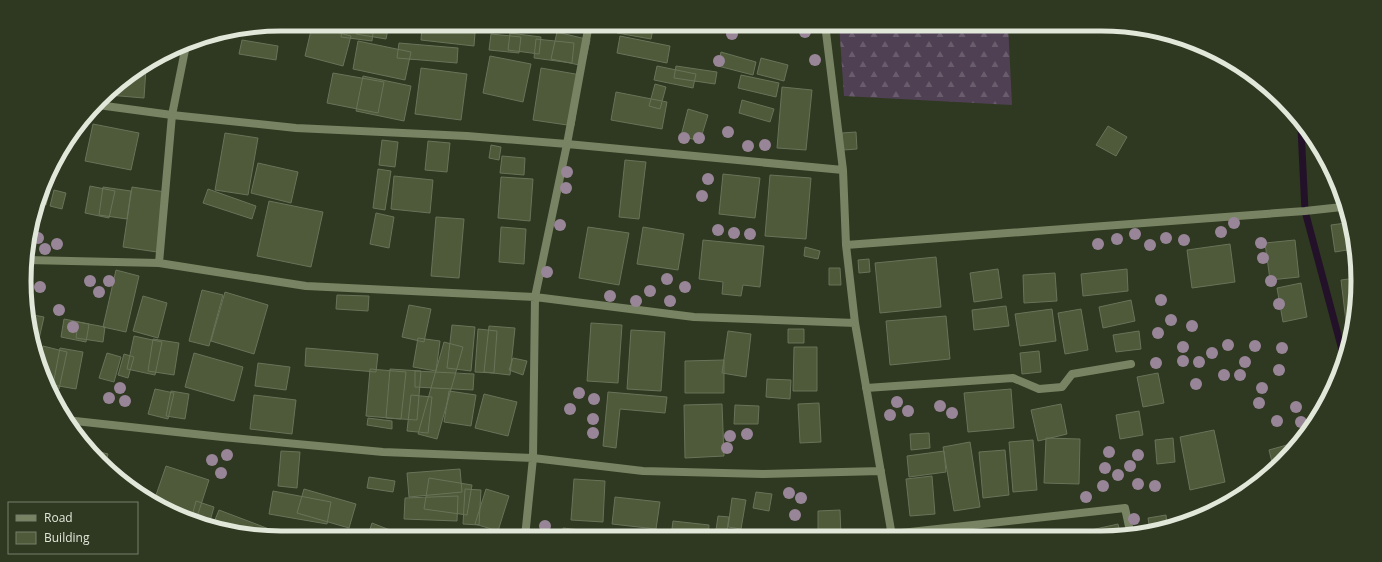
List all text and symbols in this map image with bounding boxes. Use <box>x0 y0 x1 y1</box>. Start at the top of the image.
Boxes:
legend <box>8 502 138 554</box>
text: Road <box>44 509 73 526</box>
text: Building <box>44 529 90 546</box>

